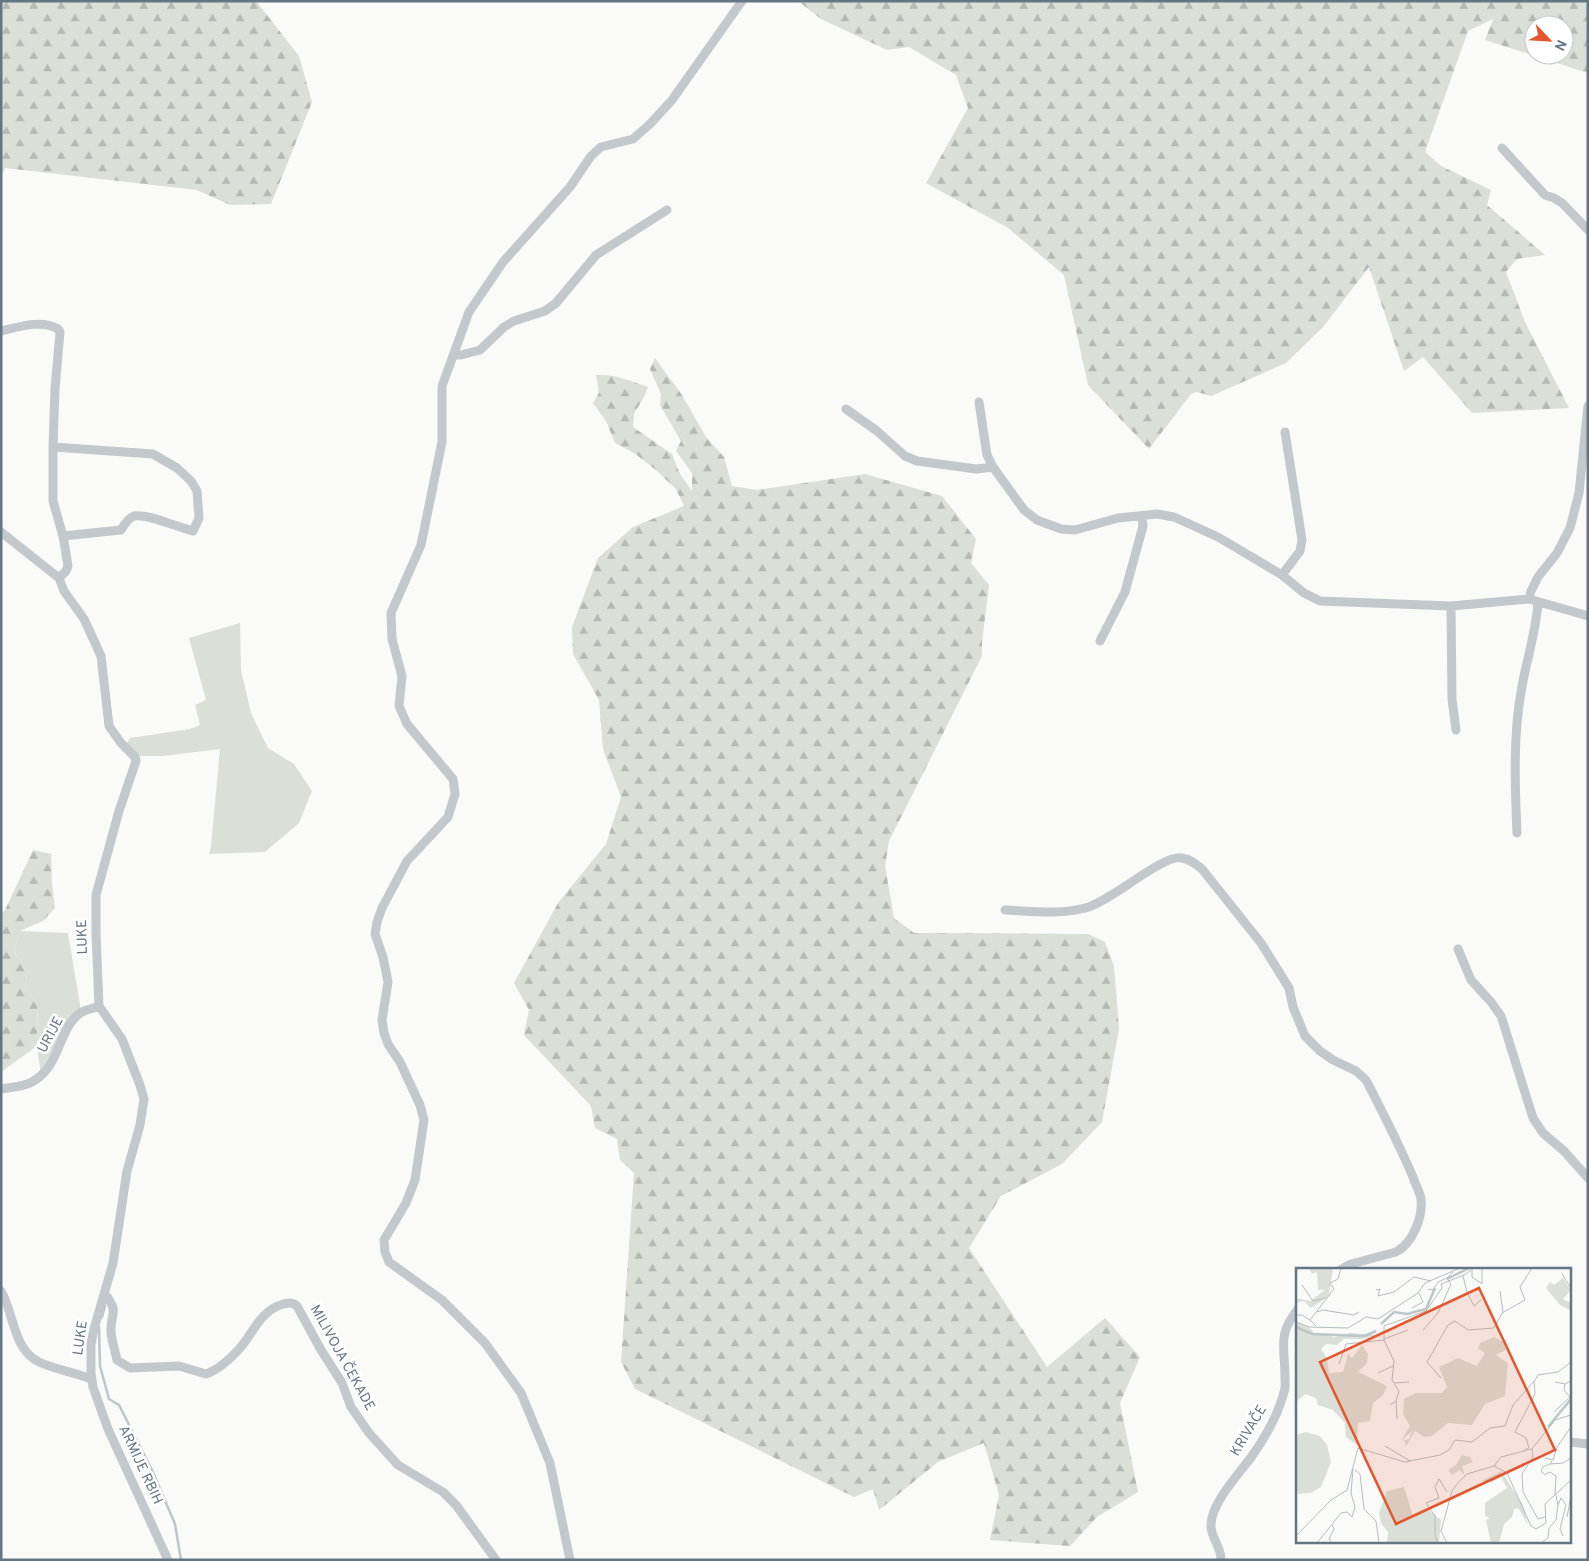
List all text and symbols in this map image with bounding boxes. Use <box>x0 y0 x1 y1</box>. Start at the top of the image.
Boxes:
north arrow <box>1524 15 1574 65</box>
text: N <box>1550 37 1569 53</box>
street label: LUKE <box>74 919 92 955</box>
street label: URIJE <box>34 1014 68 1056</box>
inset map <box>1296 1268 1572 1544</box>
street label: MILIVOJA ČEKADE <box>306 1302 379 1414</box>
street label: LUKE <box>70 1320 92 1356</box>
street label: KRIVAČE <box>1226 1402 1271 1460</box>
street label: ARMIJE RBIH <box>114 1423 166 1507</box>

